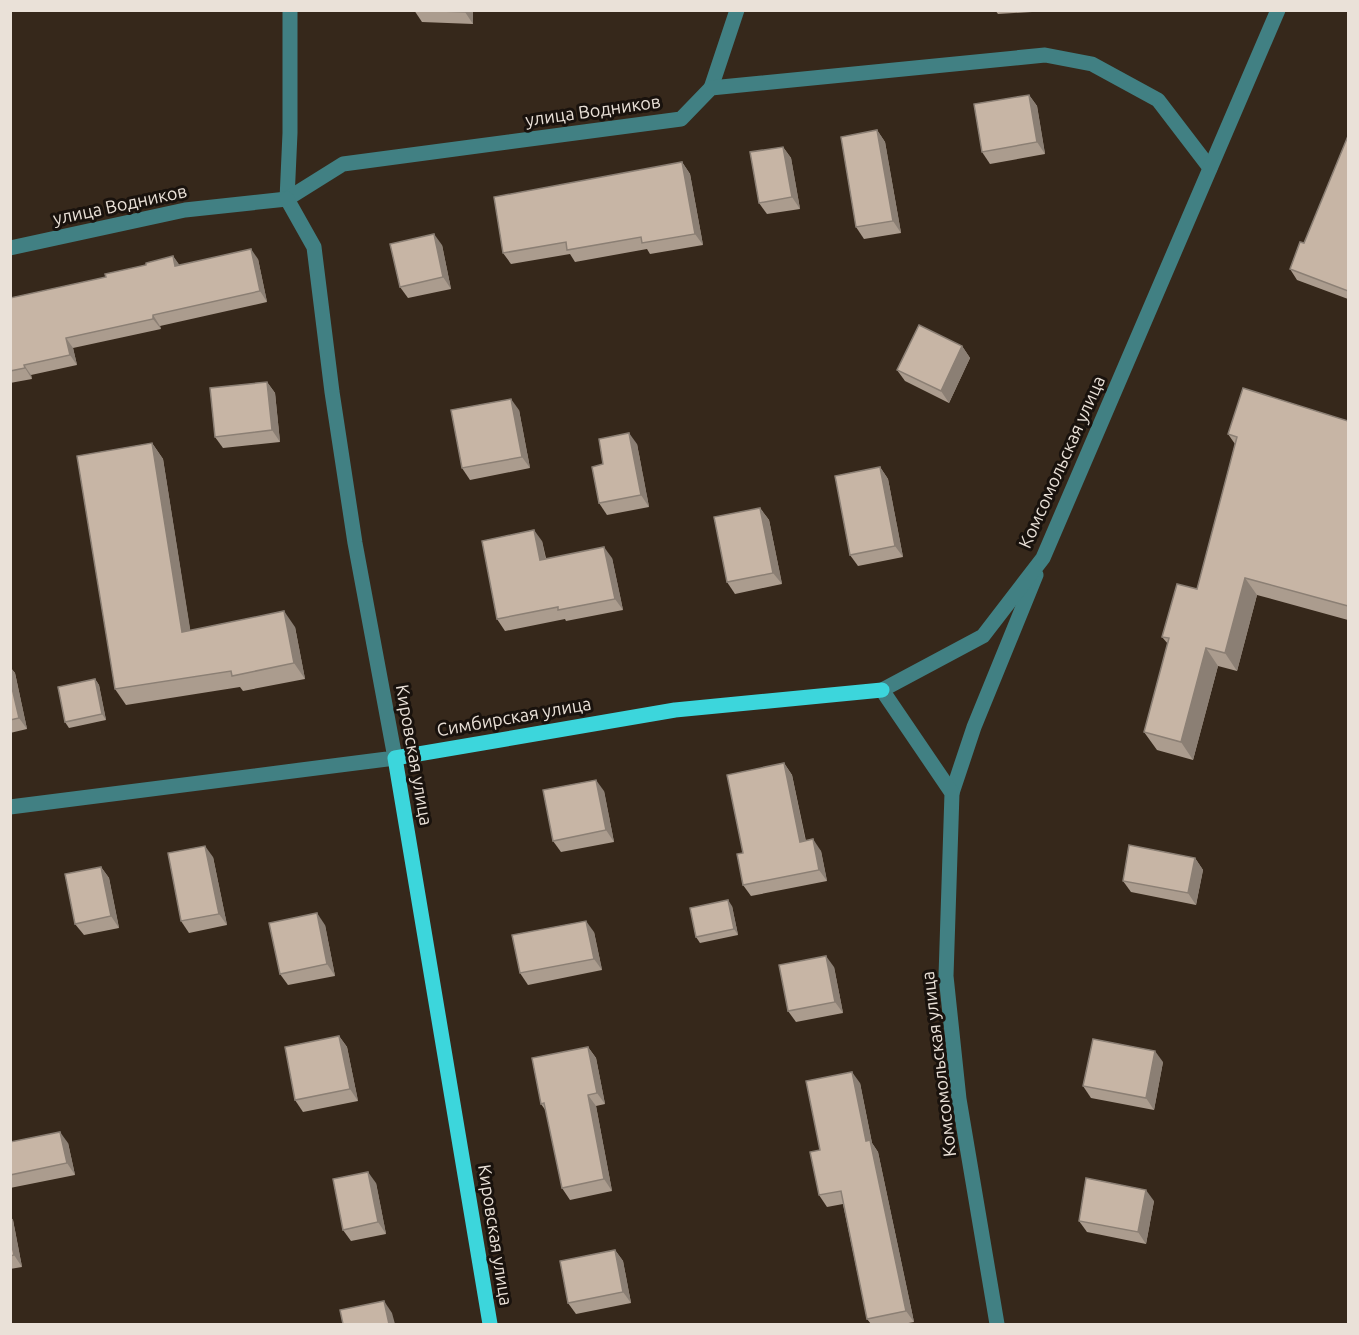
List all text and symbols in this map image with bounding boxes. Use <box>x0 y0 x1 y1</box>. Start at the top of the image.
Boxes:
street label: улица Водников <box>524 91 662 129</box>
street label: улица Водников <box>51 180 189 228</box>
street label: Комсомольская улица <box>1014 372 1108 551</box>
street label: Кировская улица <box>393 683 437 827</box>
street label: Симбирская улица <box>435 693 593 739</box>
street label: Комсомольская улица <box>917 970 959 1158</box>
street label: Кировская улица <box>475 1163 517 1307</box>

